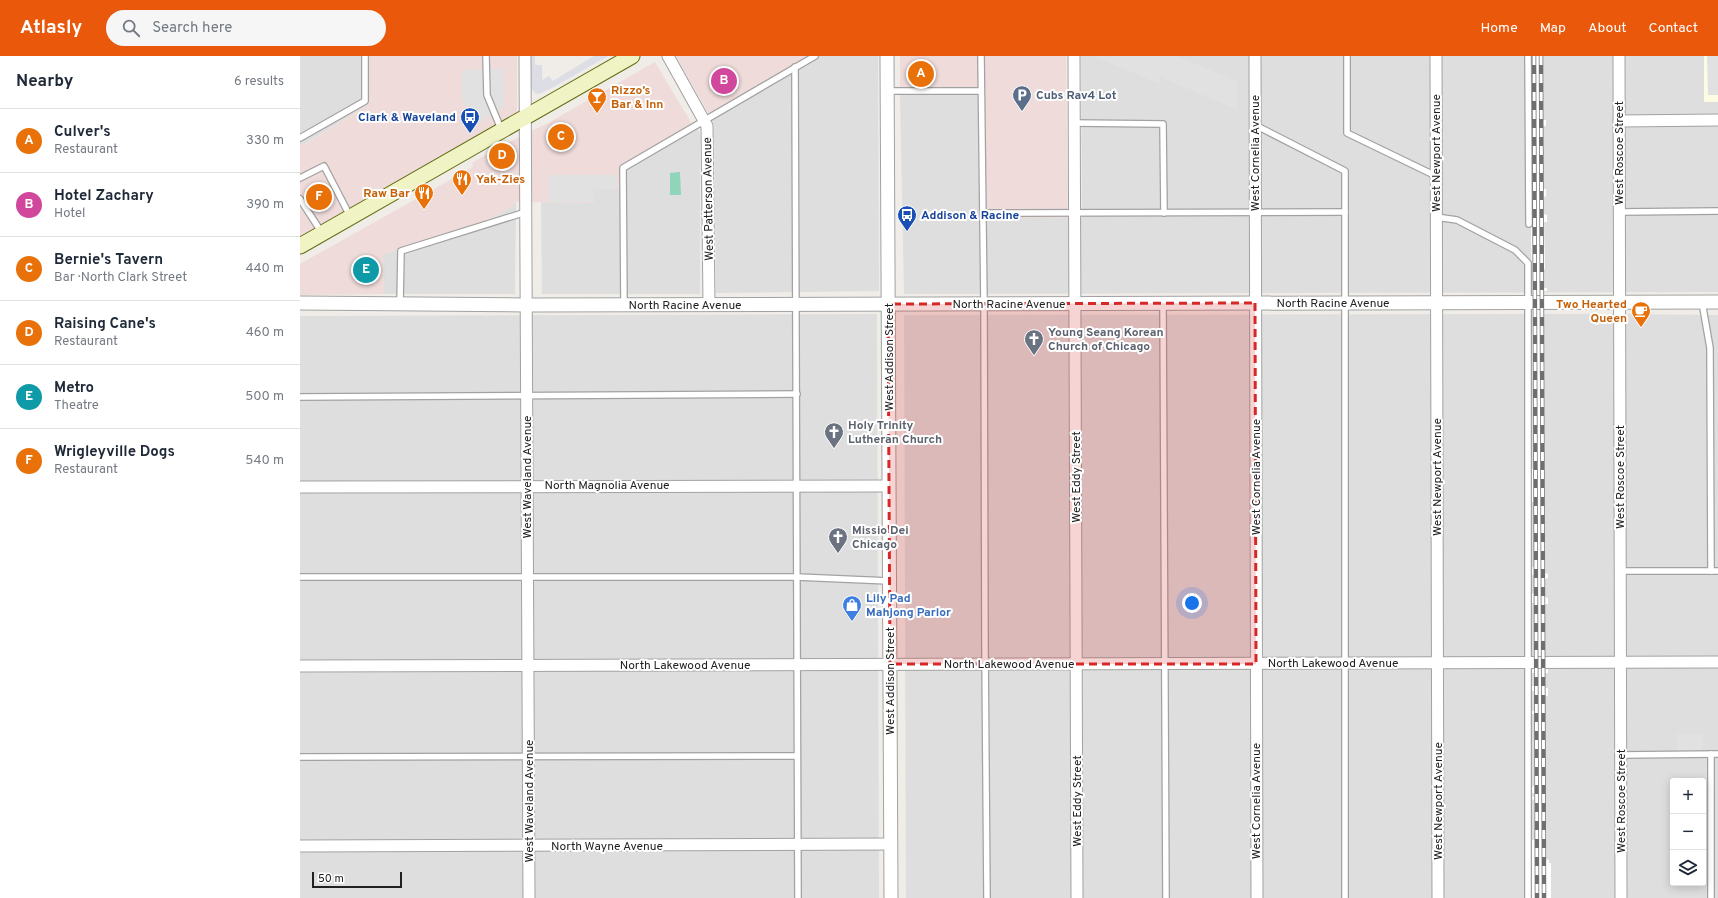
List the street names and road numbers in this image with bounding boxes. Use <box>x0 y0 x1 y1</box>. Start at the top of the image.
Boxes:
street label: West Newport Avenue <box>1429 94 1445 212</box>
street label: West Cornelia Avenue <box>1248 95 1264 211</box>
street label: West Roscoe Street <box>1612 101 1628 205</box>
street label: West Patterson Avenue <box>700 137 718 261</box>
street label: North Racine Avenue <box>1276 296 1390 312</box>
street label: North Racine Avenue <box>952 297 1066 313</box>
street label: North Racine Avenue <box>628 298 742 314</box>
street label: West Addison Street <box>882 303 898 411</box>
street label: West Waveland Avenue <box>520 415 536 539</box>
street label: West Newport Avenue <box>1430 418 1446 536</box>
street label: West Cornelia Avenue <box>1249 419 1265 535</box>
street label: West Roscoe Street <box>1613 425 1629 529</box>
street label: West Eddy Street <box>1069 431 1085 523</box>
street label: North Magnolia Avenue <box>544 478 670 494</box>
street label: West Addison Street <box>883 627 899 735</box>
street label: North Lakewood Avenue <box>1268 656 1398 672</box>
street label: North Lakewood Avenue <box>944 657 1074 673</box>
street label: North Lakewood Avenue <box>620 658 750 674</box>
street label: West Waveland Avenue <box>522 739 538 863</box>
street label: West Newport Avenue <box>1431 742 1447 860</box>
street label: West Cornelia Avenue <box>1249 743 1265 859</box>
street label: West Roscoe Street <box>1614 749 1630 853</box>
street label: West Eddy Street <box>1070 755 1086 847</box>
street label: North Wayne Avenue <box>551 839 663 855</box>

